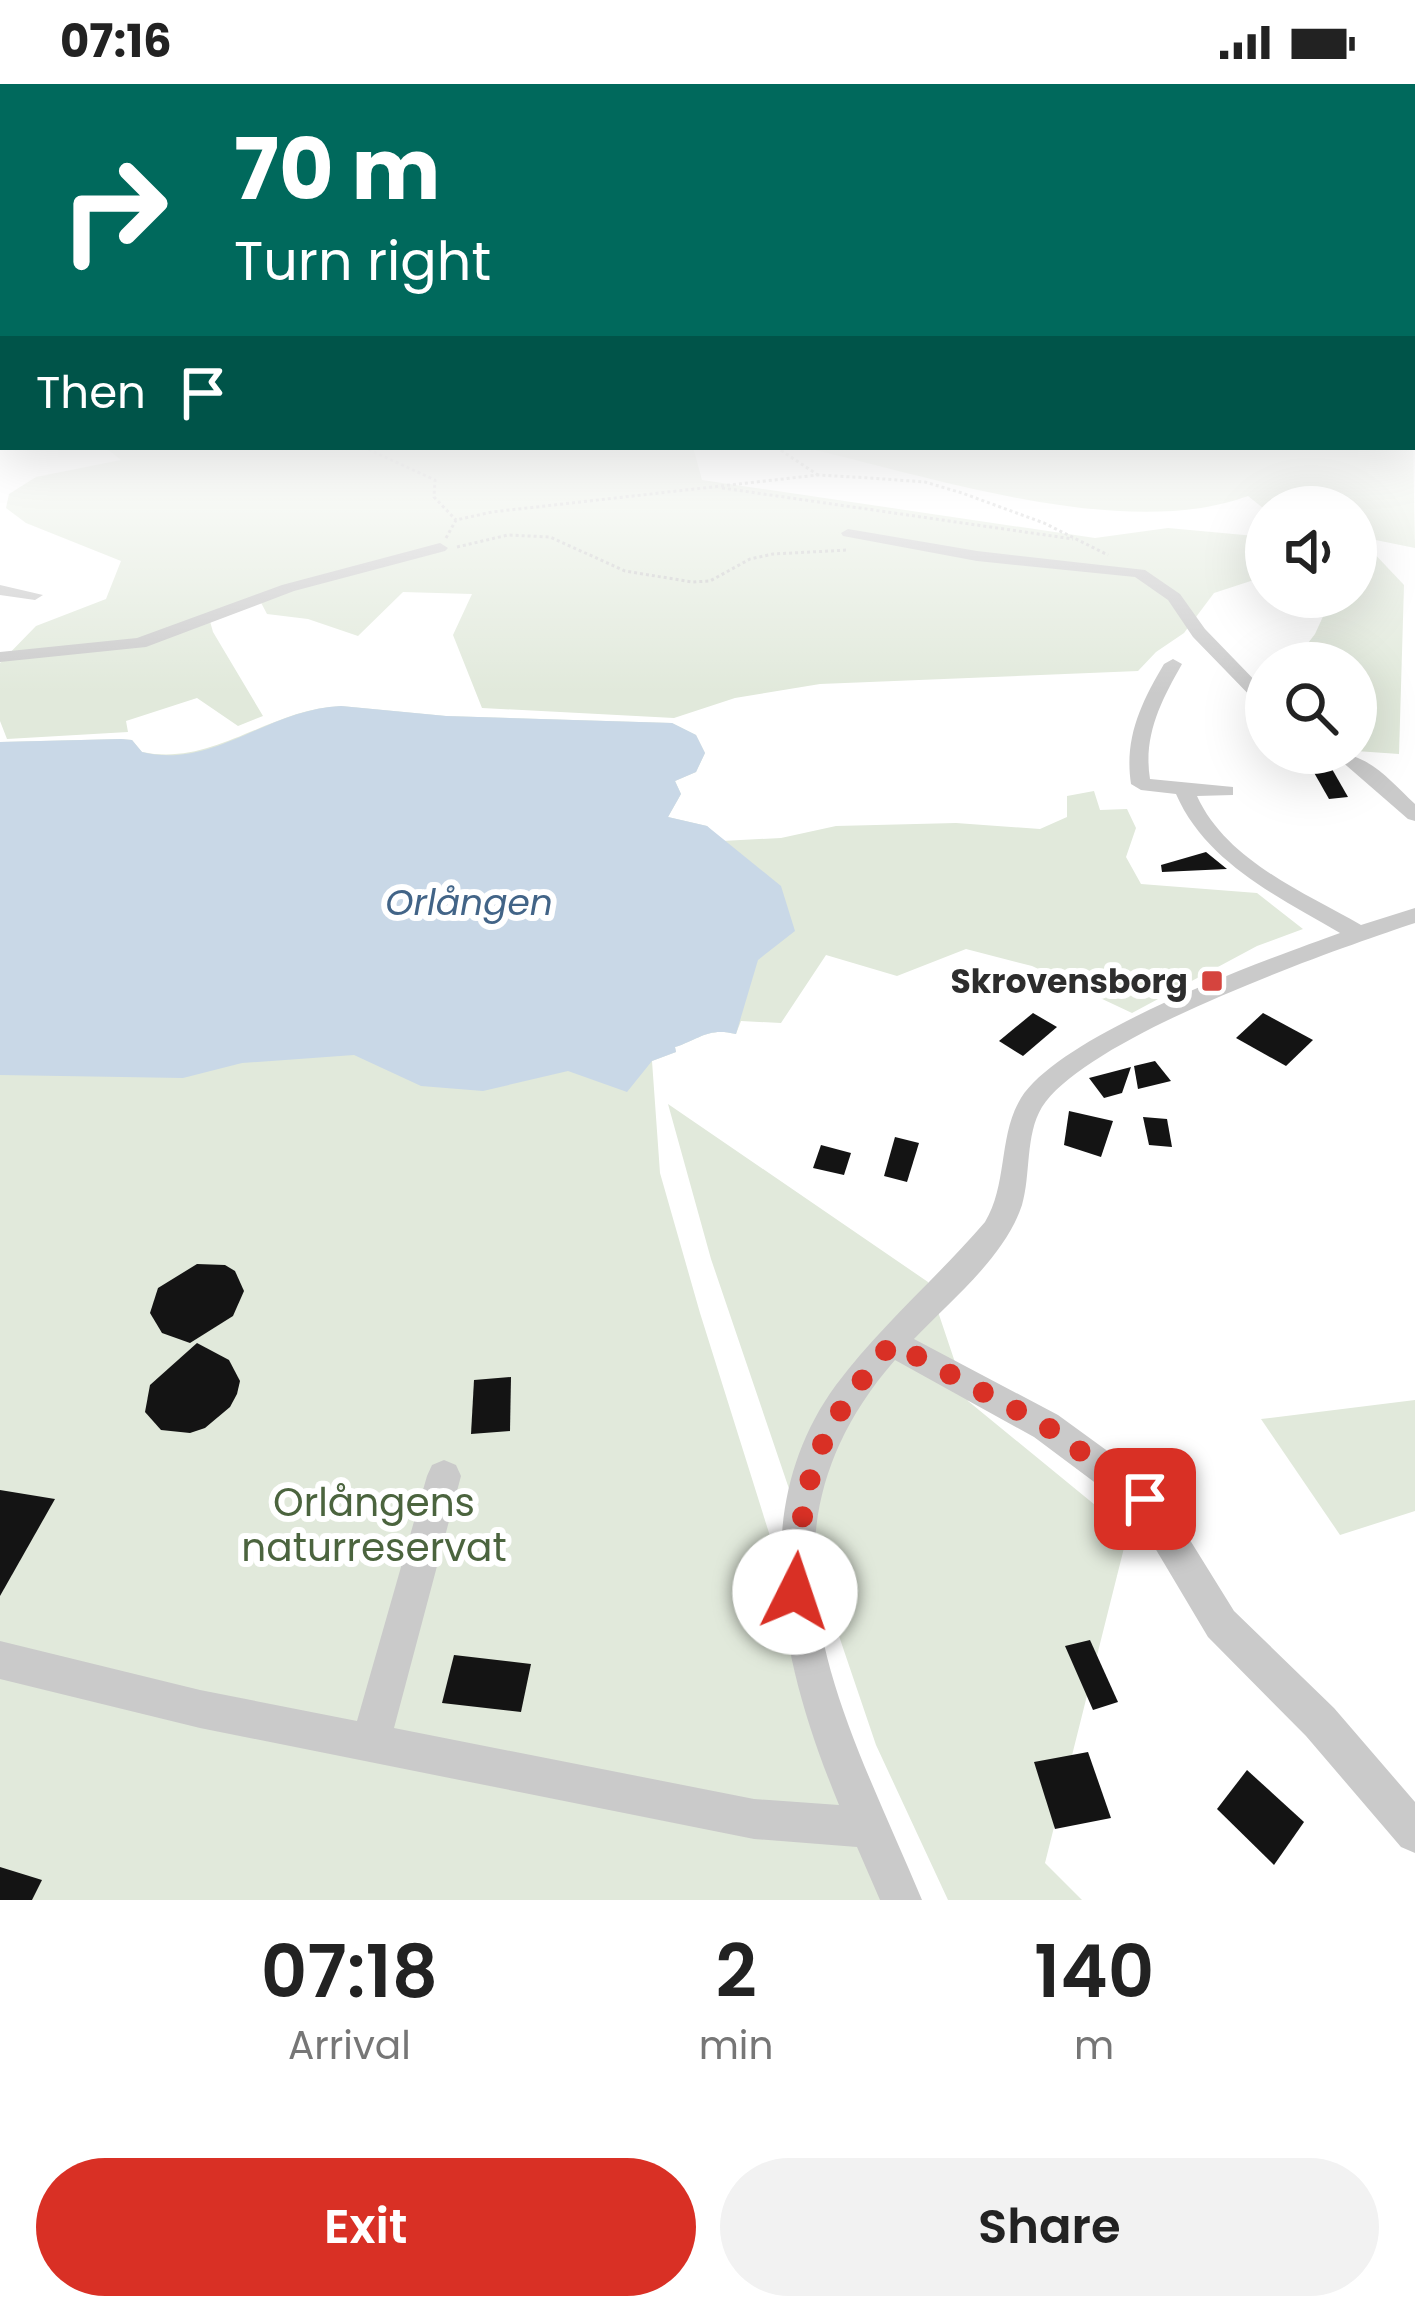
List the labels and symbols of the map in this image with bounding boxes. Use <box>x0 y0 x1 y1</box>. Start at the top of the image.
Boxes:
water label: Orlången <box>385 877 553 928</box>
place label: Skrovensborg <box>951 958 1188 1005</box>
marker: Skrovensborg <box>1199 968 1225 994</box>
pin <box>1094 1448 1196 1550</box>
park label: Orlångens naturreservat <box>241 1475 507 1575</box>
position arrow <box>732 1529 858 1655</box>

